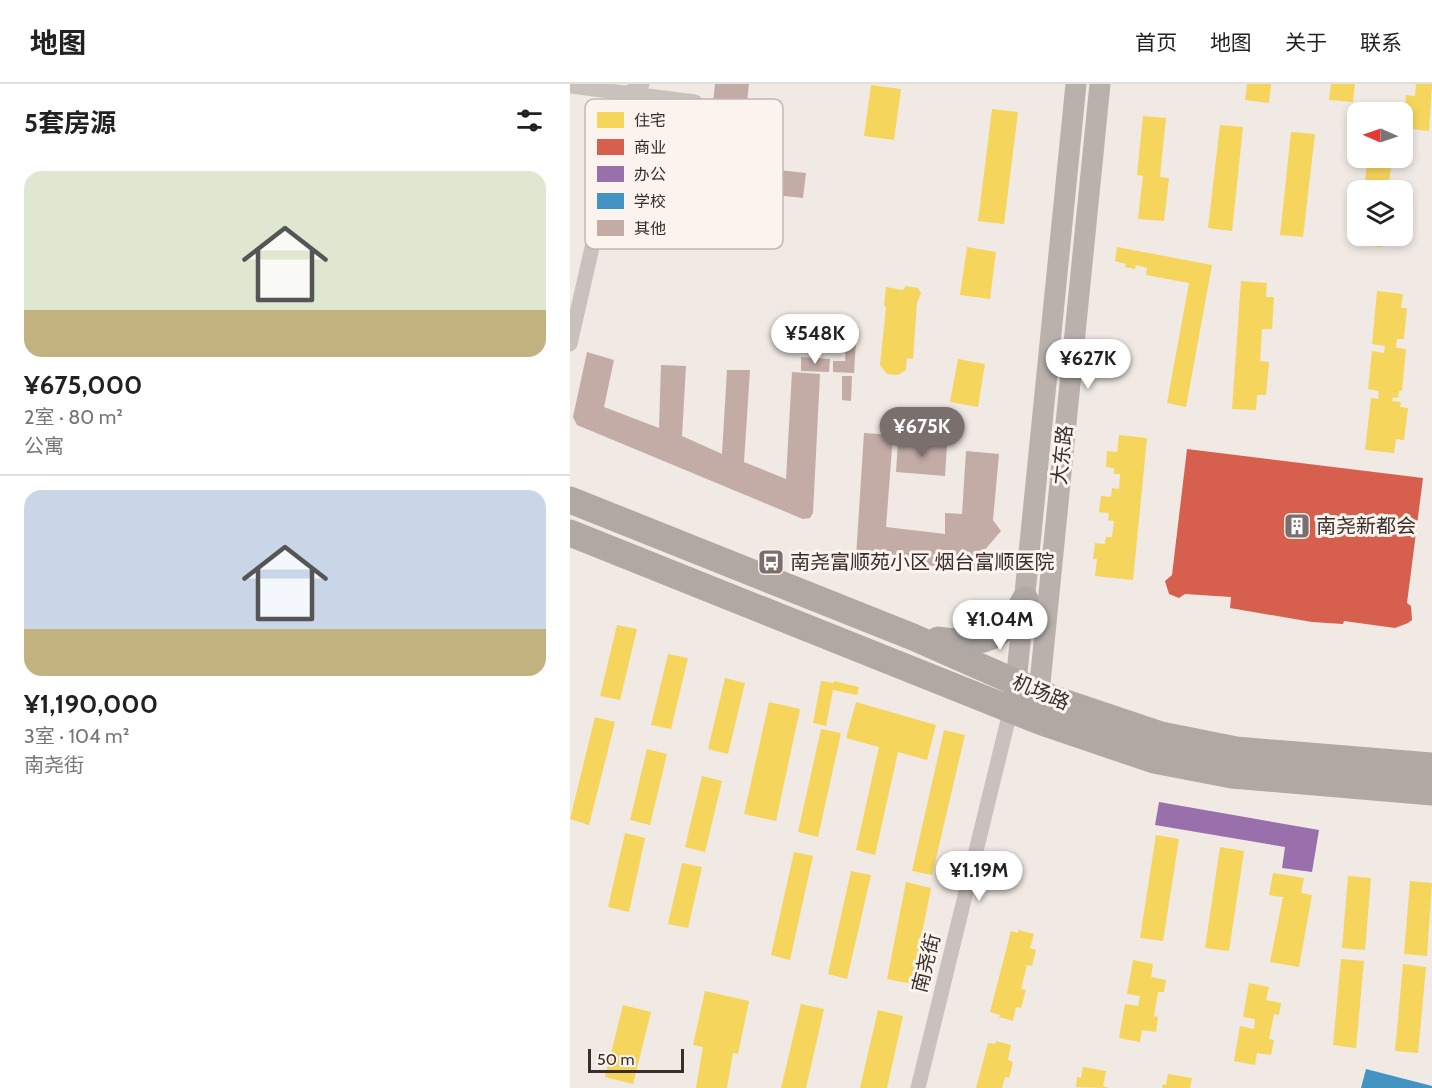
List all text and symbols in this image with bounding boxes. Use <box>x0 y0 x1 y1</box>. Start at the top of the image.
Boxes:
text: 地图 <box>30 26 86 60</box>
text: 首页 <box>1135 30 1177 55</box>
text: 地图 <box>1210 30 1252 55</box>
text: 关于 <box>1285 30 1327 55</box>
text: 联系 <box>1360 30 1402 55</box>
legend <box>585 99 783 249</box>
north arrow <box>1347 102 1413 168</box>
map controls <box>1347 102 1413 246</box>
icon: filters <box>513 104 546 137</box>
text: 5套房源 <box>24 107 116 139</box>
text: 住宅 <box>634 111 666 130</box>
text: 商业 <box>634 138 666 157</box>
text: 办公 <box>634 165 666 184</box>
button: layers <box>1347 180 1413 246</box>
text: 学校 <box>634 192 666 211</box>
icon: home <box>231 210 339 318</box>
text: 其他 <box>634 219 666 238</box>
pin: ¥548K <box>773 314 857 365</box>
text: ¥548K <box>785 321 845 345</box>
pin: ¥627K <box>1046 339 1130 390</box>
text: ¥627K <box>1060 346 1116 370</box>
text: ¥675,000 <box>24 369 142 401</box>
text: 2室 · 80 m² <box>24 405 123 429</box>
pin: ¥675K <box>880 407 964 458</box>
text: ¥675K <box>894 414 950 438</box>
street label: 大东路 <box>1047 424 1077 486</box>
text: 公寓 <box>24 434 64 458</box>
building icon: 南尧新都会 <box>1282 511 1312 541</box>
place label: 南尧新都会 <box>1316 514 1416 538</box>
icon: home <box>231 529 339 637</box>
bus stop icon: 南尧富顺苑小区 烟台富顺医院 <box>756 547 786 577</box>
place label: 南尧富顺苑小区 烟台富顺医院 <box>790 550 1055 574</box>
pin: ¥1.04M <box>951 600 1049 651</box>
text: ¥1.04M <box>967 607 1033 631</box>
street label: 机场路 <box>1009 669 1073 715</box>
text: ¥1,190,000 <box>24 688 158 720</box>
text: 3室 · 104 m² <box>24 724 129 748</box>
text: 南尧街 <box>24 753 84 777</box>
pin: ¥1.19M <box>930 851 1028 902</box>
text: ¥1.19M <box>950 858 1008 882</box>
street label: 南尧街 <box>907 931 945 995</box>
scale bar <box>588 1046 684 1074</box>
text: 50 m <box>597 1050 634 1069</box>

